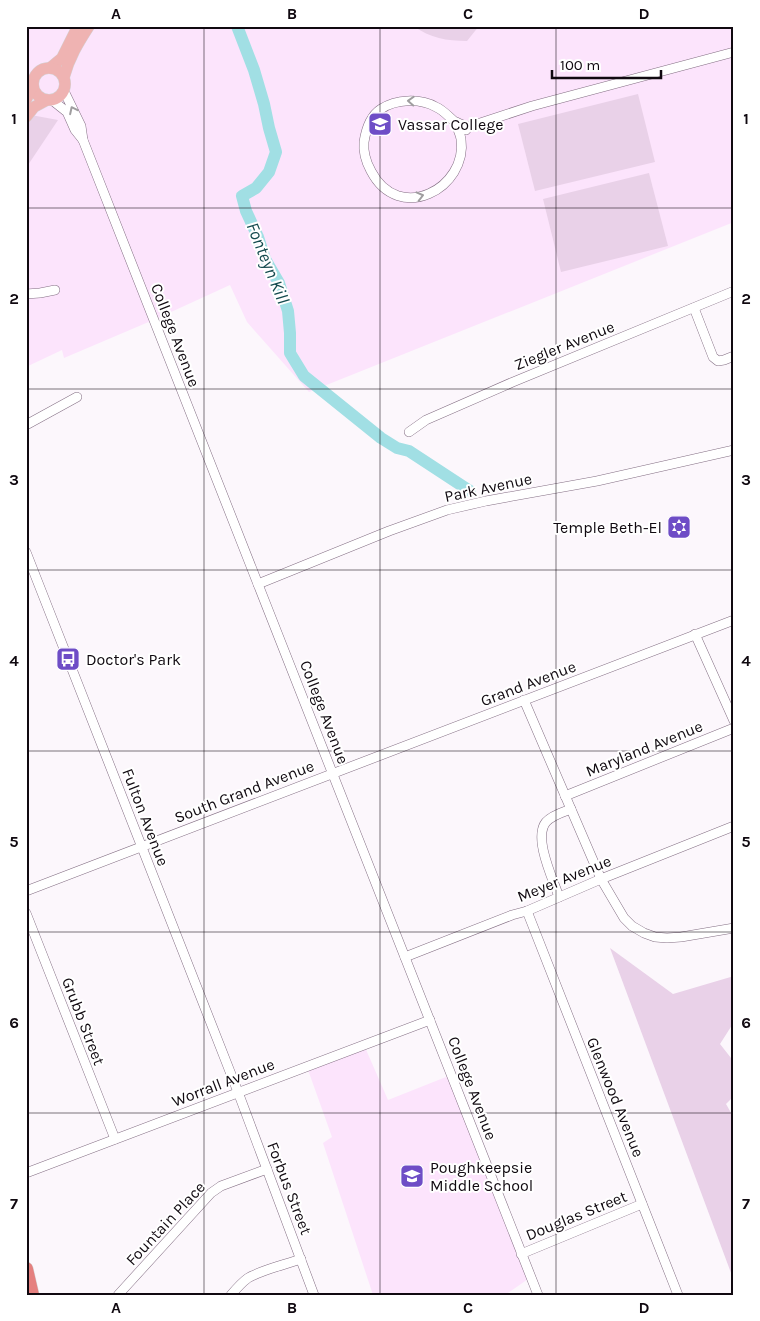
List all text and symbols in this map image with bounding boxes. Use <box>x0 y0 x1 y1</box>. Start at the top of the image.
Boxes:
text: A <box>111 4 121 23</box>
text: B <box>287 4 297 23</box>
text: C <box>463 4 473 23</box>
text: D <box>639 4 650 23</box>
scale bar <box>552 48 661 80</box>
text: 100 m <box>560 56 600 74</box>
one-way arrow <box>407 96 415 107</box>
one-way arrow <box>69 106 79 115</box>
text: 1 <box>11 109 17 128</box>
text: 1 <box>743 109 749 128</box>
school or university icon: Vassar College <box>367 111 393 137</box>
place label: Vassar College <box>398 115 503 134</box>
one-way arrow <box>416 192 424 202</box>
water label: Fonteyn Kill <box>242 219 295 308</box>
street label: College Avenue <box>147 281 204 390</box>
text: 2 <box>9 289 19 308</box>
text: 2 <box>741 289 751 308</box>
street label: Ziegler Avenue <box>511 317 617 374</box>
street label: Park Avenue <box>443 469 534 506</box>
text: 3 <box>9 470 19 489</box>
text: 3 <box>741 470 751 489</box>
synagogue icon: Temple Beth-El <box>666 514 692 540</box>
place label: Temple Beth-El <box>553 518 662 537</box>
bus stop icon: Doctor's Park <box>55 646 81 672</box>
place label: Doctor's Park <box>86 650 181 669</box>
text: 4 <box>9 651 19 670</box>
text: 4 <box>741 651 751 670</box>
street label: Grand Avenue <box>478 657 578 710</box>
street label: College Avenue <box>296 658 353 767</box>
street label: Maryland Avenue <box>583 716 705 781</box>
street label: South Grand Avenue <box>172 756 317 827</box>
street label: Fulton Avenue <box>118 766 173 869</box>
text: 5 <box>9 832 19 851</box>
text: 5 <box>741 832 751 851</box>
street label: Meyer Avenue <box>514 851 614 906</box>
street label: Grubb Street <box>58 975 109 1068</box>
text: 6 <box>9 1013 19 1032</box>
text: 6 <box>741 1013 751 1032</box>
street label: College Avenue <box>444 1034 501 1143</box>
street label: Glenwood Avenue <box>583 1034 648 1160</box>
street label: Worrall Avenue <box>169 1054 277 1111</box>
street label: Forbus Street <box>263 1139 316 1237</box>
place label: Poughkeepsie Middle School <box>430 1158 533 1195</box>
school or university icon: Poughkeepsie Middle School <box>399 1163 425 1189</box>
street label: Fountain Place <box>122 1177 209 1269</box>
street label: Douglas Street <box>523 1187 630 1244</box>
text: 7 <box>10 1194 18 1213</box>
text: 7 <box>742 1194 750 1213</box>
text: A <box>111 1298 121 1317</box>
text: B <box>287 1298 297 1317</box>
text: C <box>463 1298 473 1317</box>
text: D <box>639 1298 650 1317</box>

